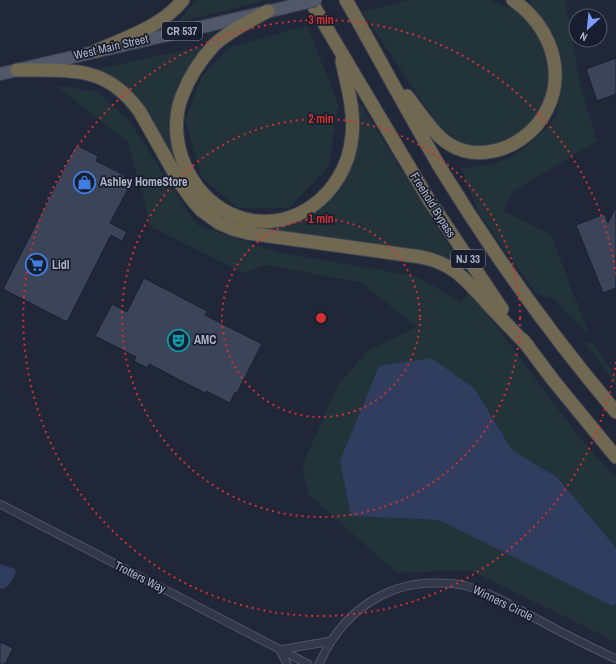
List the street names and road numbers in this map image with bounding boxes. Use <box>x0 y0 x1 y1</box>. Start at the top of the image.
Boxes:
road number: CR 537 <box>162 22 202 40</box>
street label: West Main Street <box>72 31 150 63</box>
street label: Freehold Bypass <box>407 169 459 241</box>
road number: NJ 33 <box>451 250 485 268</box>
street label: Trotters Way <box>112 557 168 597</box>
street label: Winners Circle <box>470 582 536 624</box>

